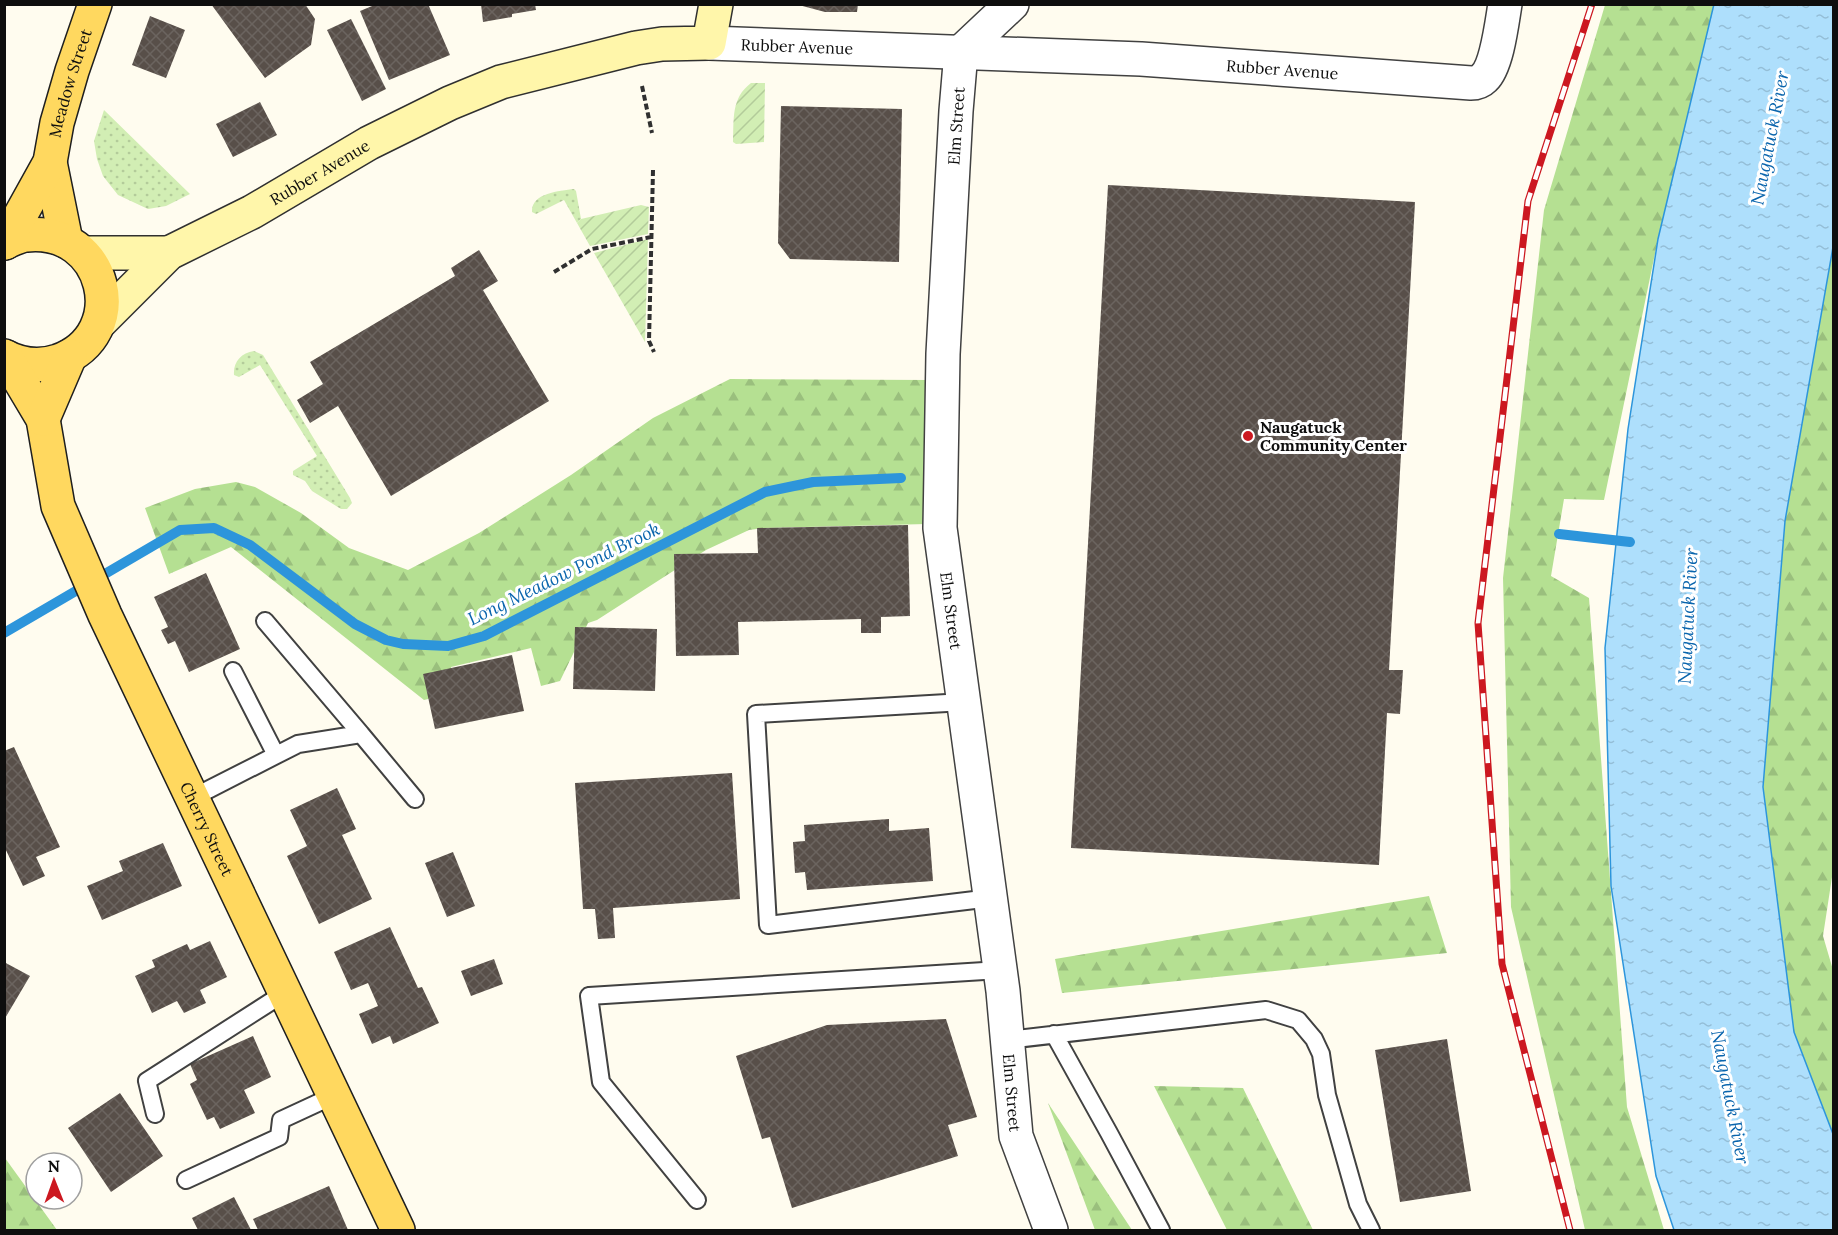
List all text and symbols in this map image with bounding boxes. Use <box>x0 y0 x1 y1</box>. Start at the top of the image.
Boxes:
street label: Meadow Street <box>45 25 96 139</box>
street label: Rubber Avenue <box>740 34 854 58</box>
street label: Rubber Avenue <box>1226 55 1339 83</box>
water label: Naugatuck River <box>1745 68 1794 207</box>
street label: Elm Street <box>943 86 969 166</box>
street label: Rubber Avenue <box>266 135 373 209</box>
place label: Naugatuck Community Center <box>1260 417 1407 455</box>
marker: Naugatuck Community Center <box>1241 429 1255 443</box>
water label: Long Meadow Pond Brook <box>464 517 664 630</box>
water label: Naugatuck River <box>1672 547 1703 685</box>
street label: Elm Street <box>936 571 967 652</box>
street label: Cherry Street <box>176 779 238 880</box>
water label: Naugatuck River <box>1706 1028 1755 1167</box>
street label: Elm Street <box>999 1053 1026 1133</box>
north arrow <box>24 1151 84 1211</box>
text: N <box>47 1156 60 1176</box>

